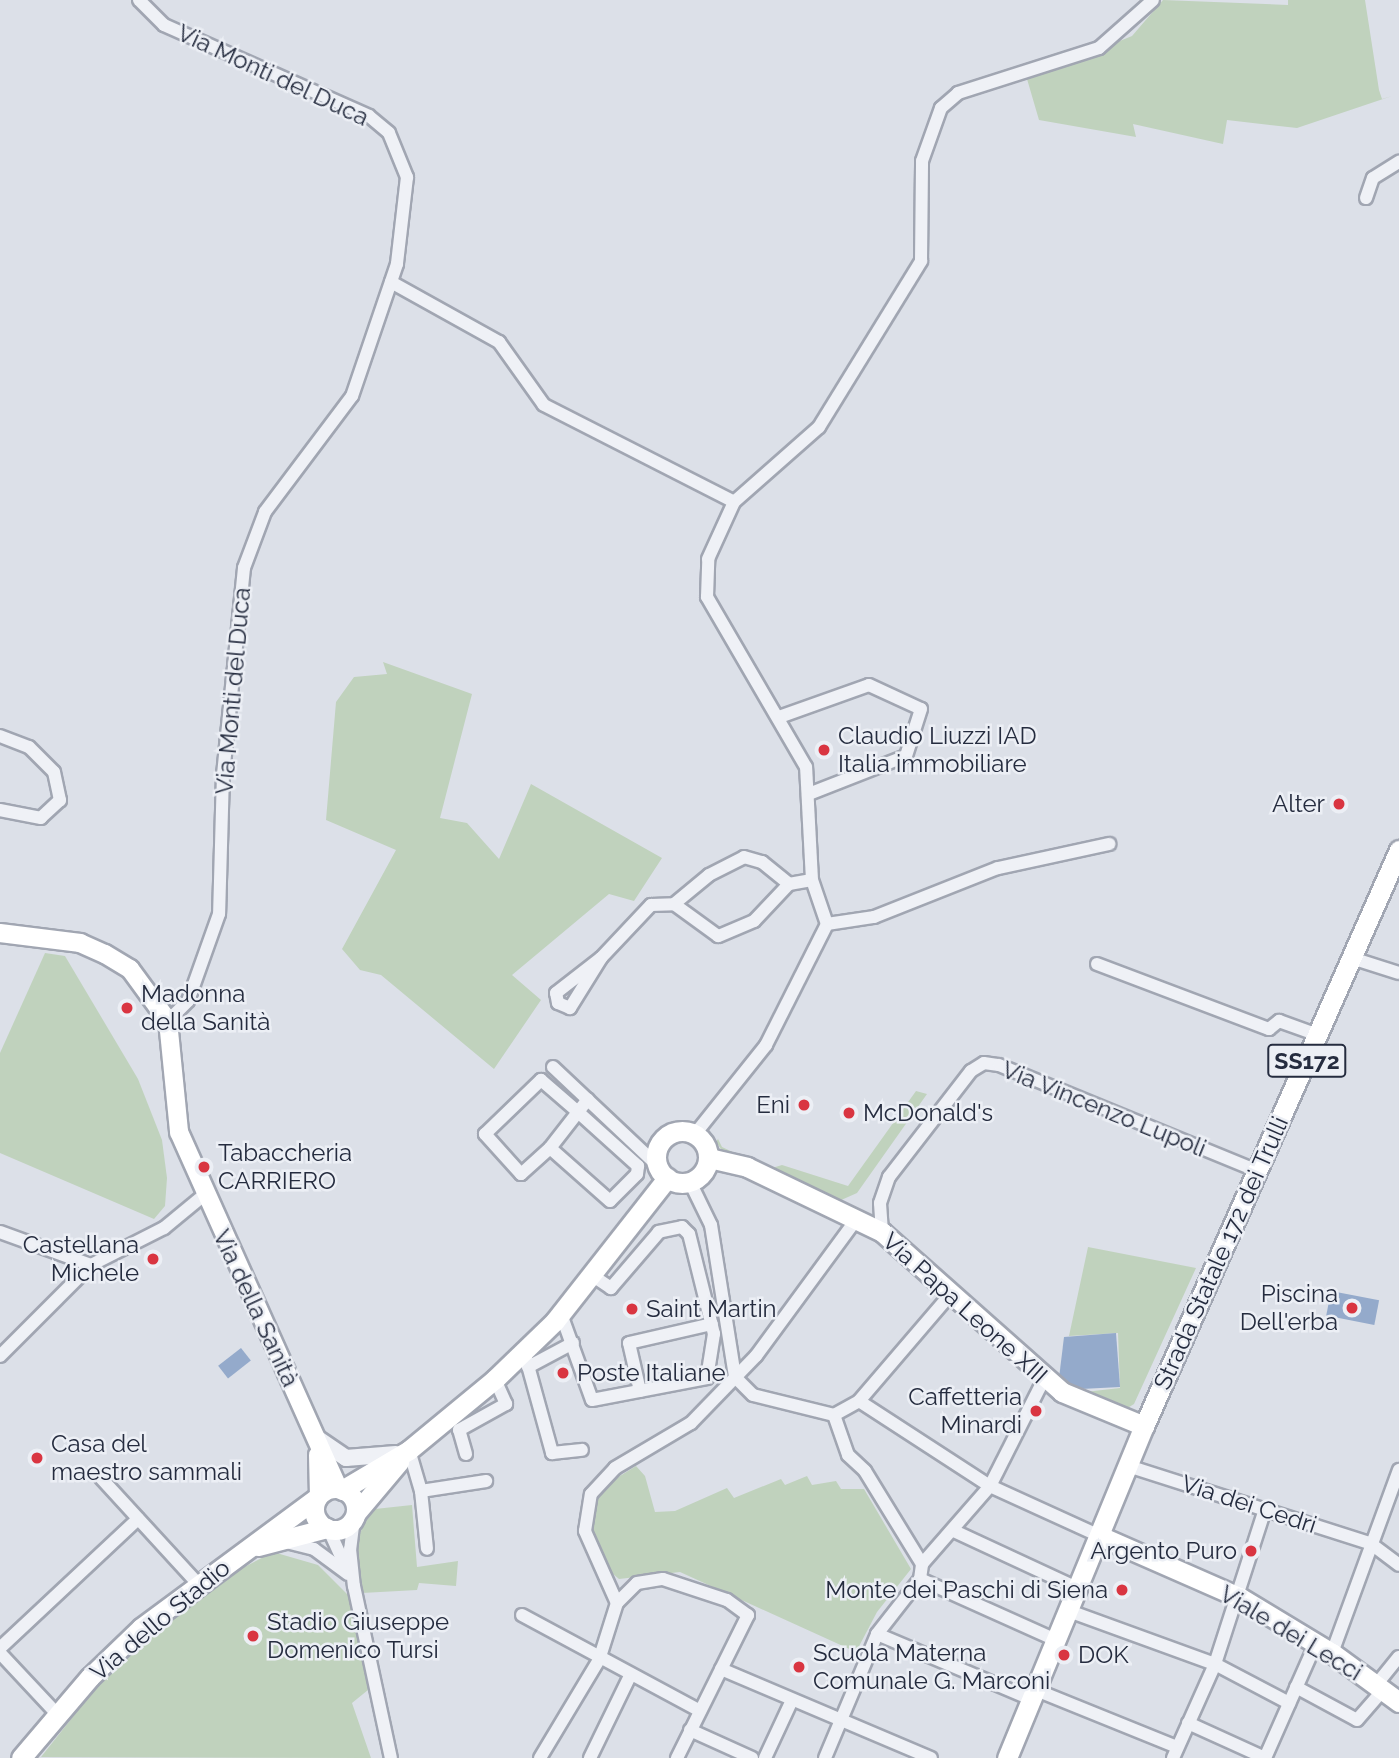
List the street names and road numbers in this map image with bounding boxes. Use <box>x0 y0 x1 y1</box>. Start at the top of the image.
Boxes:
street label: Via Monti del Duca <box>172 18 374 132</box>
street label: Via Monti del Duca <box>210 586 256 796</box>
road number: SS172 <box>1267 1042 1347 1080</box>
street label: Via Vincenzo Lupoli <box>997 1055 1211 1163</box>
street label: Strada Statale 172 dei Trulli <box>1148 1112 1294 1394</box>
street label: Via della Sanità <box>207 1225 305 1391</box>
street label: Via Papa Leone XIII <box>877 1226 1053 1390</box>
street label: Via dei Cedri <box>1178 1469 1320 1539</box>
street label: Via dello Stadio <box>84 1553 236 1687</box>
street label: Viale dei Lecci <box>1215 1579 1367 1687</box>

